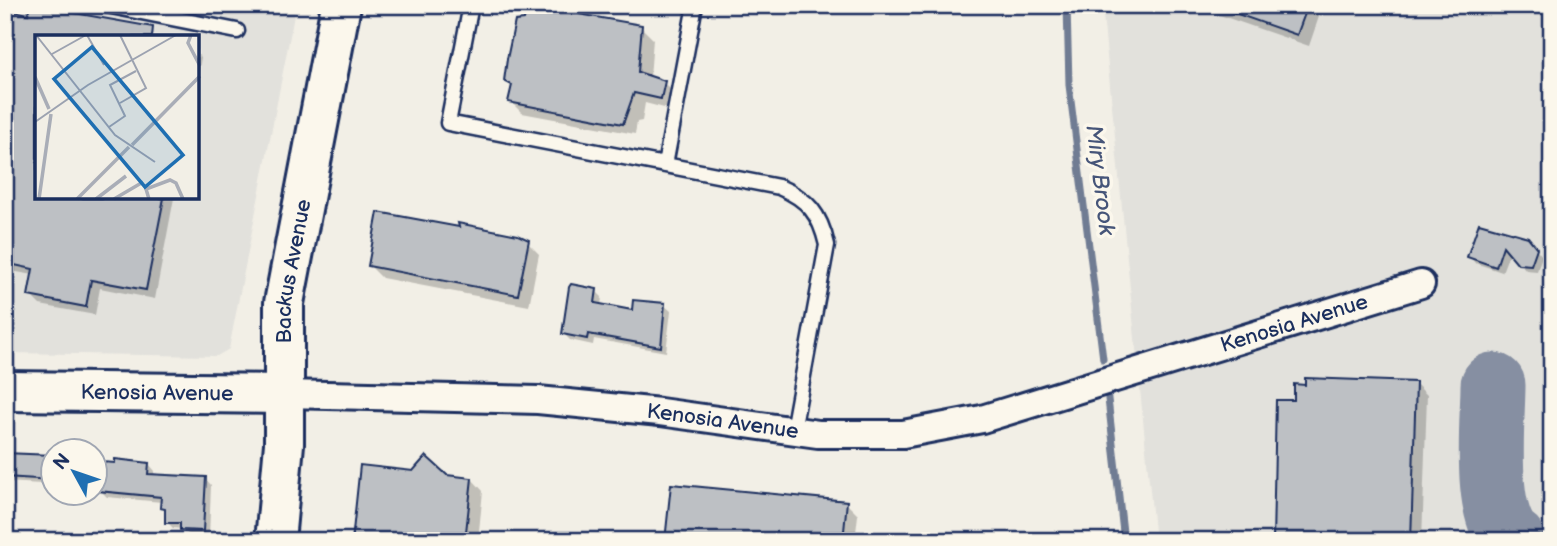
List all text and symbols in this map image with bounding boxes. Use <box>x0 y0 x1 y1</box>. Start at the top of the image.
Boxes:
inset map <box>35 35 200 200</box>
water label: Miry Brook <box>1079 123 1121 238</box>
street label: Backus Avenue <box>271 197 316 343</box>
street label: Kenosia Avenue <box>1217 289 1371 357</box>
street label: Kenosia Avenue <box>80 379 234 406</box>
street label: Kenosia Avenue <box>646 398 800 444</box>
north arrow <box>38 438 108 508</box>
text: N <box>49 449 76 475</box>

